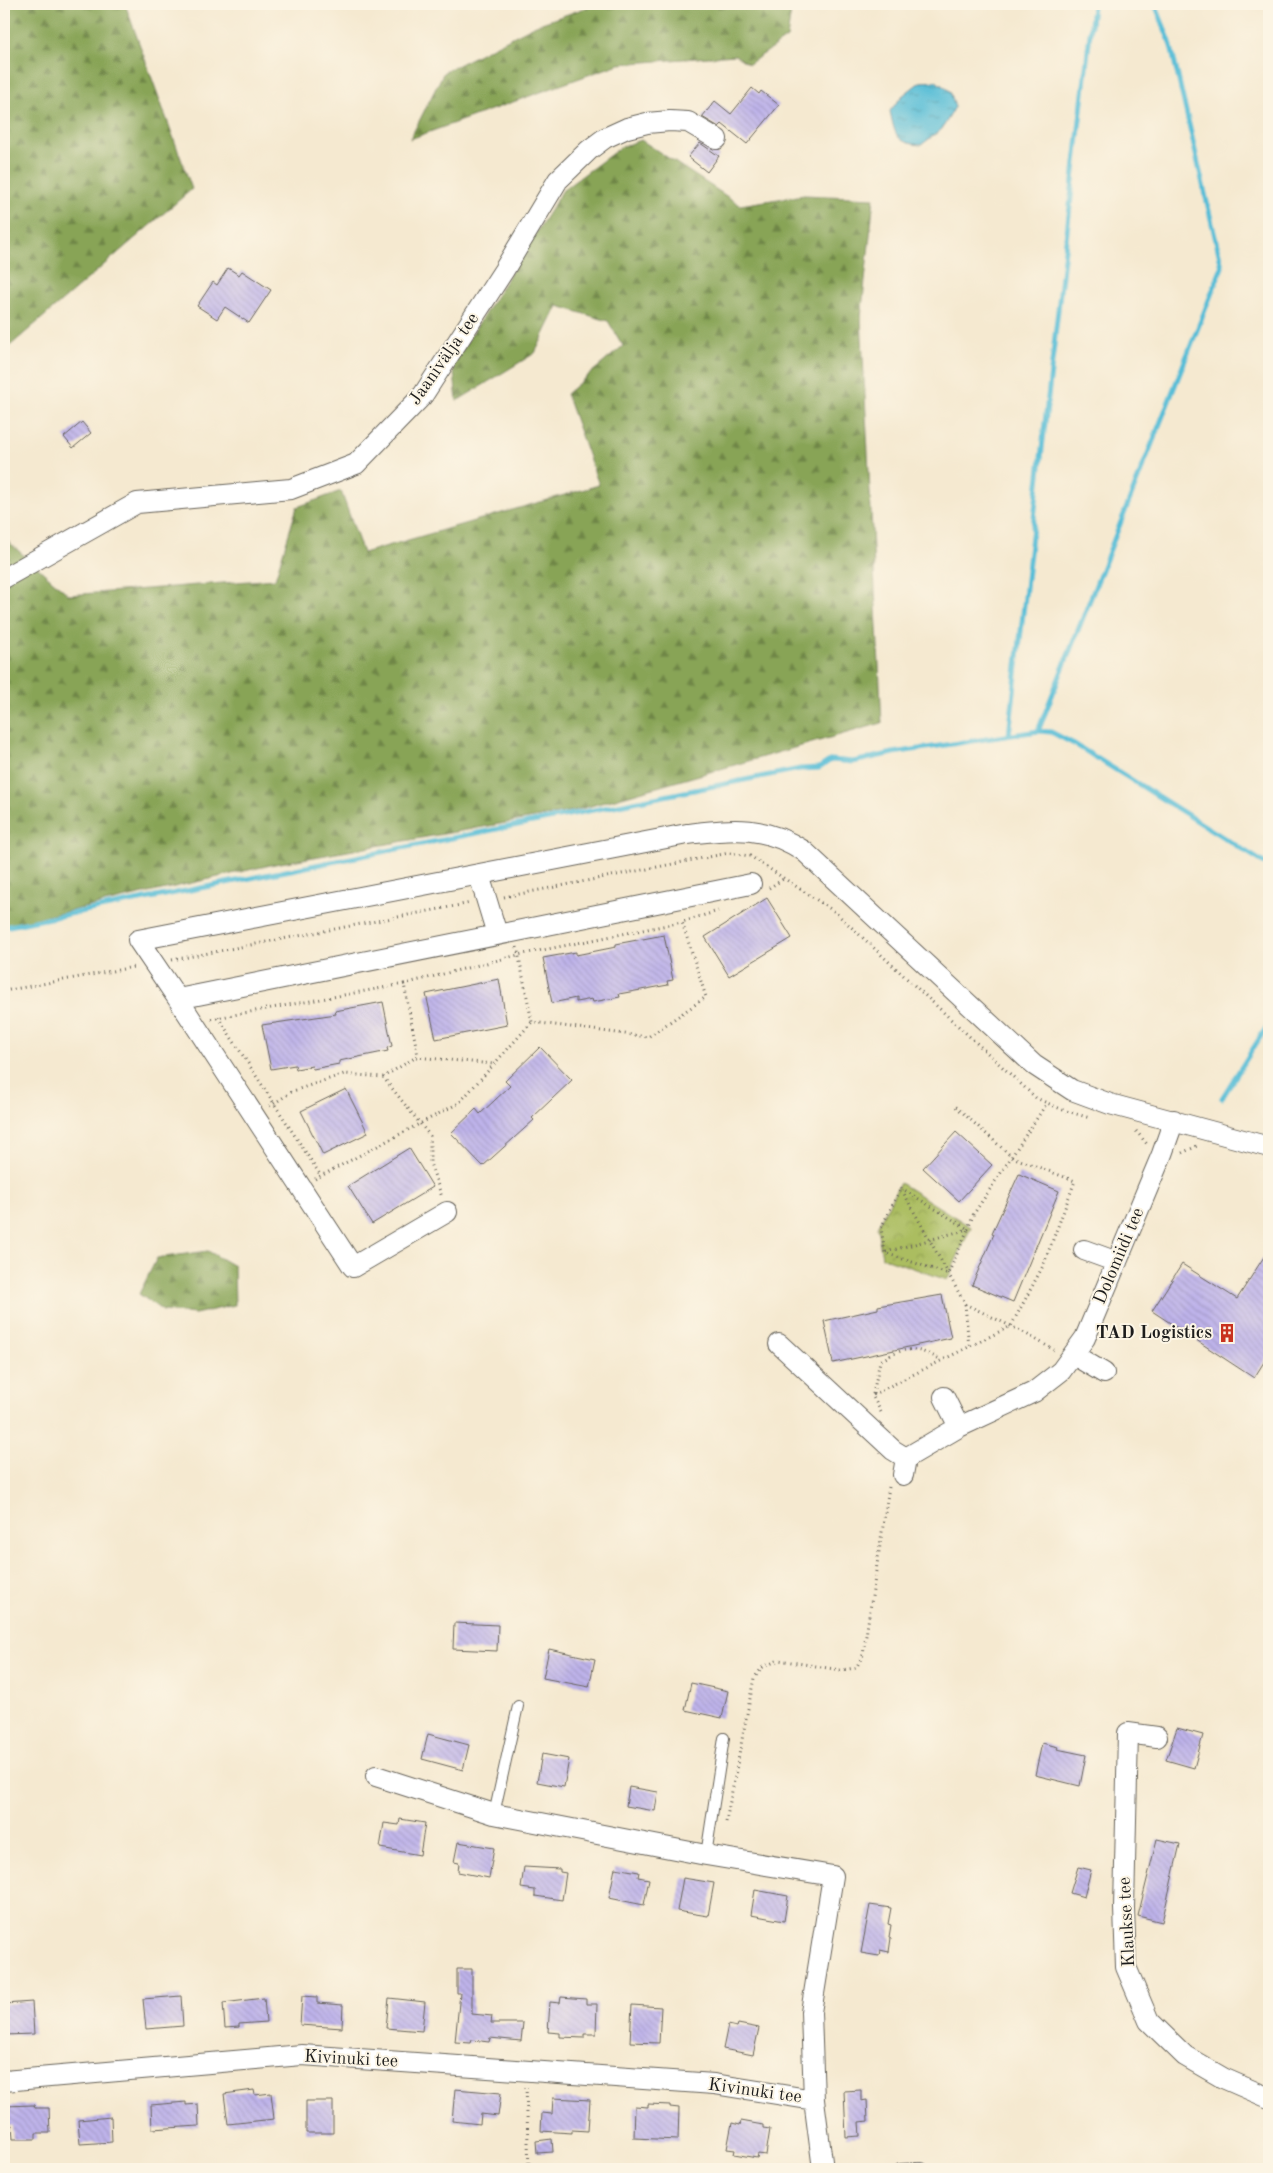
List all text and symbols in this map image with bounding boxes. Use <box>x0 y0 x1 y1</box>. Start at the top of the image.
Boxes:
street label: Jaanivälja tee <box>406 310 482 408</box>
street label: Dolomiidi tee <box>1091 1205 1147 1307</box>
building icon: TAD Logistics <box>1216 1322 1238 1344</box>
place label: TAD Logistics <box>1096 1324 1212 1342</box>
street label: Klaukse tee <box>1116 1876 1138 1968</box>
street label: Kivinuki tee <box>303 2048 399 2070</box>
street label: Kivinuki tee <box>707 2076 803 2106</box>

